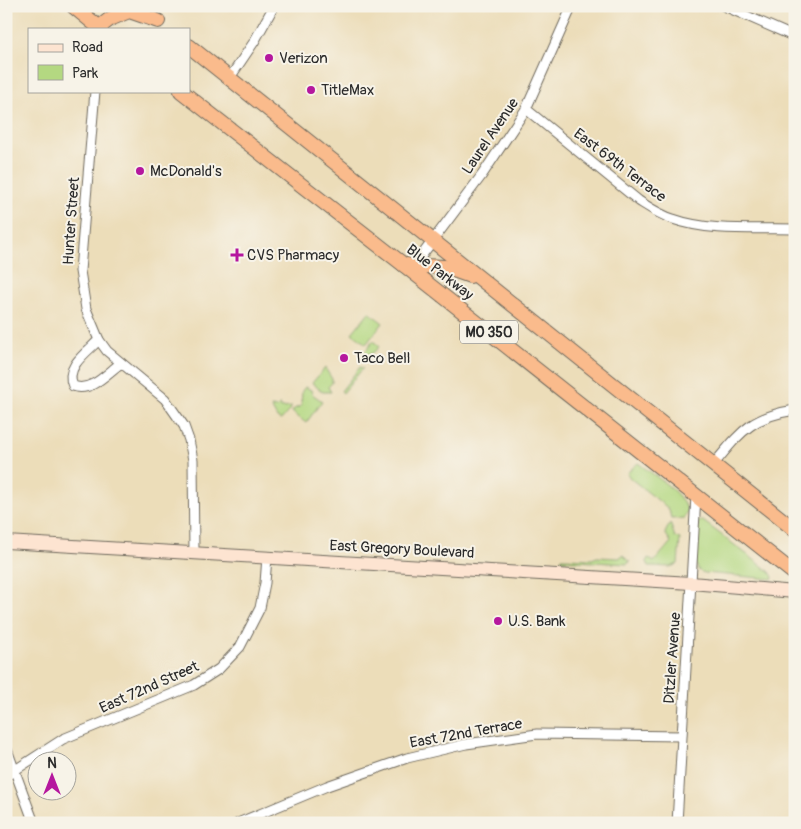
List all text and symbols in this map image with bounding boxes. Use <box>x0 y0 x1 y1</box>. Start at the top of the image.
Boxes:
legend <box>28 28 190 92</box>
text: Road <box>72 38 103 57</box>
place label: Verizon <box>279 49 328 68</box>
marker: Verizon <box>263 52 275 64</box>
text: Park <box>72 64 99 83</box>
place label: TitleMax <box>321 81 374 100</box>
marker: TitleMax <box>305 84 317 96</box>
street label: Laurel Avenue <box>458 94 523 178</box>
street label: East 69th Terrace <box>570 124 670 207</box>
place label: McDonald's <box>150 162 222 181</box>
marker: McDonald's <box>134 165 146 177</box>
street label: Hunter Street <box>59 175 84 266</box>
street label: Blue Parkway <box>402 240 478 305</box>
place label: CVS Pharmacy <box>247 246 340 265</box>
marker: CVS Pharmacy <box>231 249 243 261</box>
road number: MO 350 <box>460 321 518 344</box>
place label: Taco Bell <box>354 349 410 368</box>
marker: Taco Bell <box>338 352 350 364</box>
street label: East Gregory Boulevard <box>329 536 475 563</box>
street label: Ditzler Avenue <box>660 611 685 704</box>
place label: U.S. Bank <box>508 612 566 631</box>
marker: U.S. Bank <box>492 615 504 627</box>
street label: East 72nd Street <box>97 657 203 718</box>
street label: East 72nd Terrace <box>408 714 524 753</box>
north arrow <box>28 752 78 802</box>
text: N <box>47 755 57 772</box>

